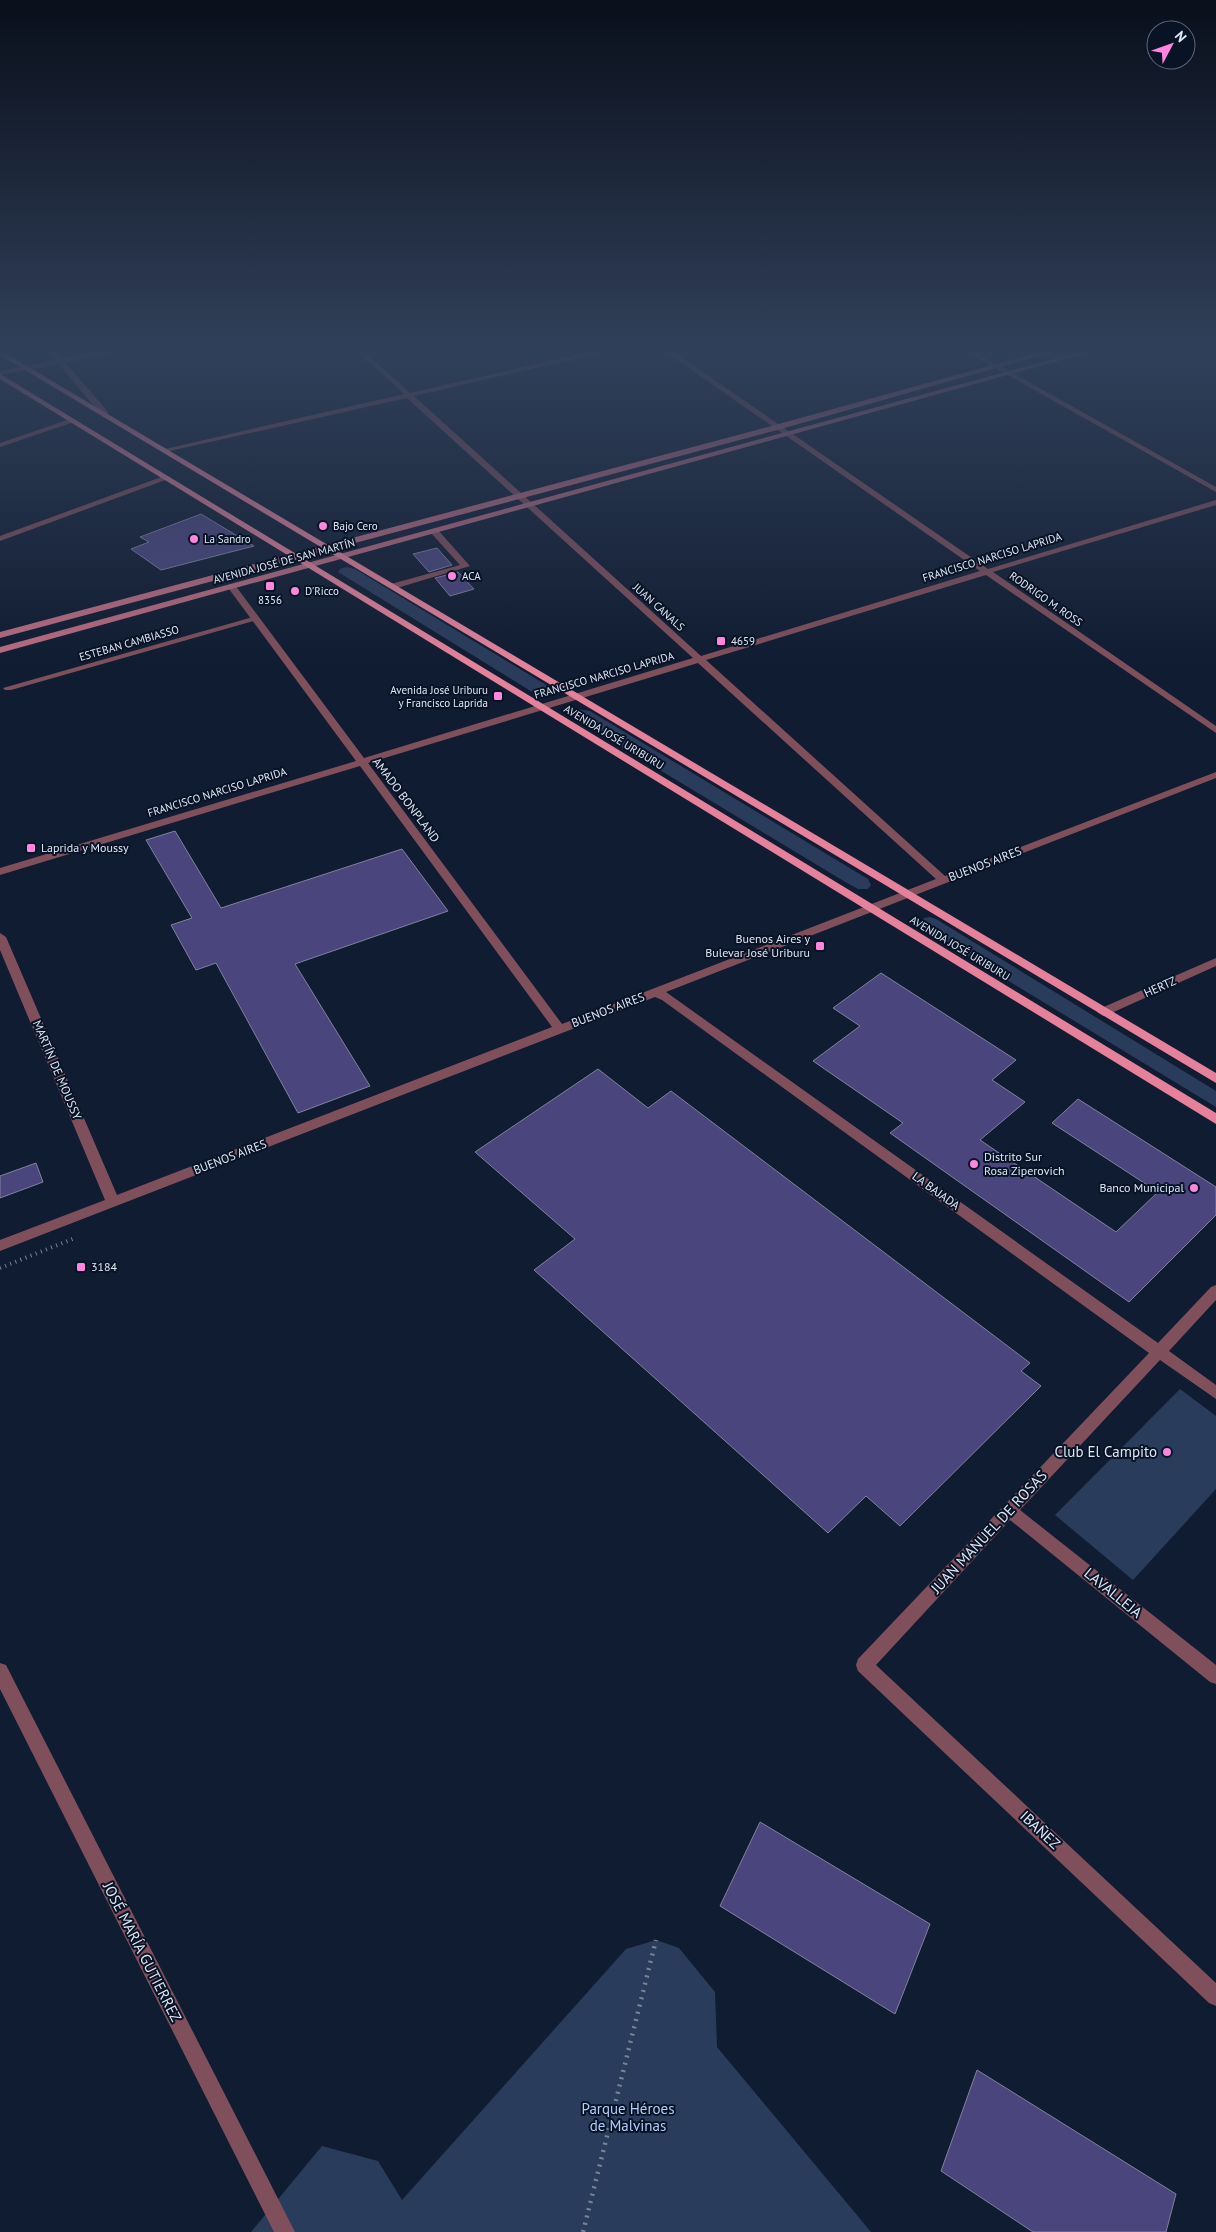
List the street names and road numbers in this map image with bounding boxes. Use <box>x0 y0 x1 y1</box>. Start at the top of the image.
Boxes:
street label: FRANCISCO NARCISO LAPRIDA <box>921 529 1064 585</box>
street label: AVENIDA JOSÉ DE SAN MARTÍN <box>212 535 356 587</box>
street label: RODRIGO M. ROSS <box>1007 569 1085 630</box>
street label: JUAN CANALS <box>629 579 688 634</box>
street label: ESTEBAN CAMBIASSO <box>77 622 181 664</box>
street label: FRANCISCO NARCISO LAPRIDA <box>533 648 676 702</box>
street label: AVENIDA JOSÉ URIBURU <box>561 702 667 772</box>
street label: AMADO BONPLAND <box>370 754 443 845</box>
street label: FRANCISCO NARCISO LAPRIDA <box>146 764 289 820</box>
street label: BUENOS AIRES <box>946 843 1024 884</box>
street label: AVENIDA JOSÉ URIBURU <box>907 913 1013 983</box>
street label: HERTZ <box>1141 973 1179 1000</box>
street label: BUENOS AIRES <box>569 989 647 1030</box>
street label: MARTÍN DE MOUSSY <box>30 1018 85 1122</box>
street label: BUENOS AIRES <box>191 1136 269 1177</box>
street label: LA BAJADA <box>910 1168 963 1213</box>
street label: JUAN MANUEL DE ROSAS <box>926 1466 1051 1598</box>
street label: LAVALLEJA <box>1080 1563 1146 1622</box>
street label: IBAÑEZ <box>1016 1806 1064 1853</box>
street label: JOSÉ MARÍA GUTIERREZ <box>98 1878 186 2025</box>

